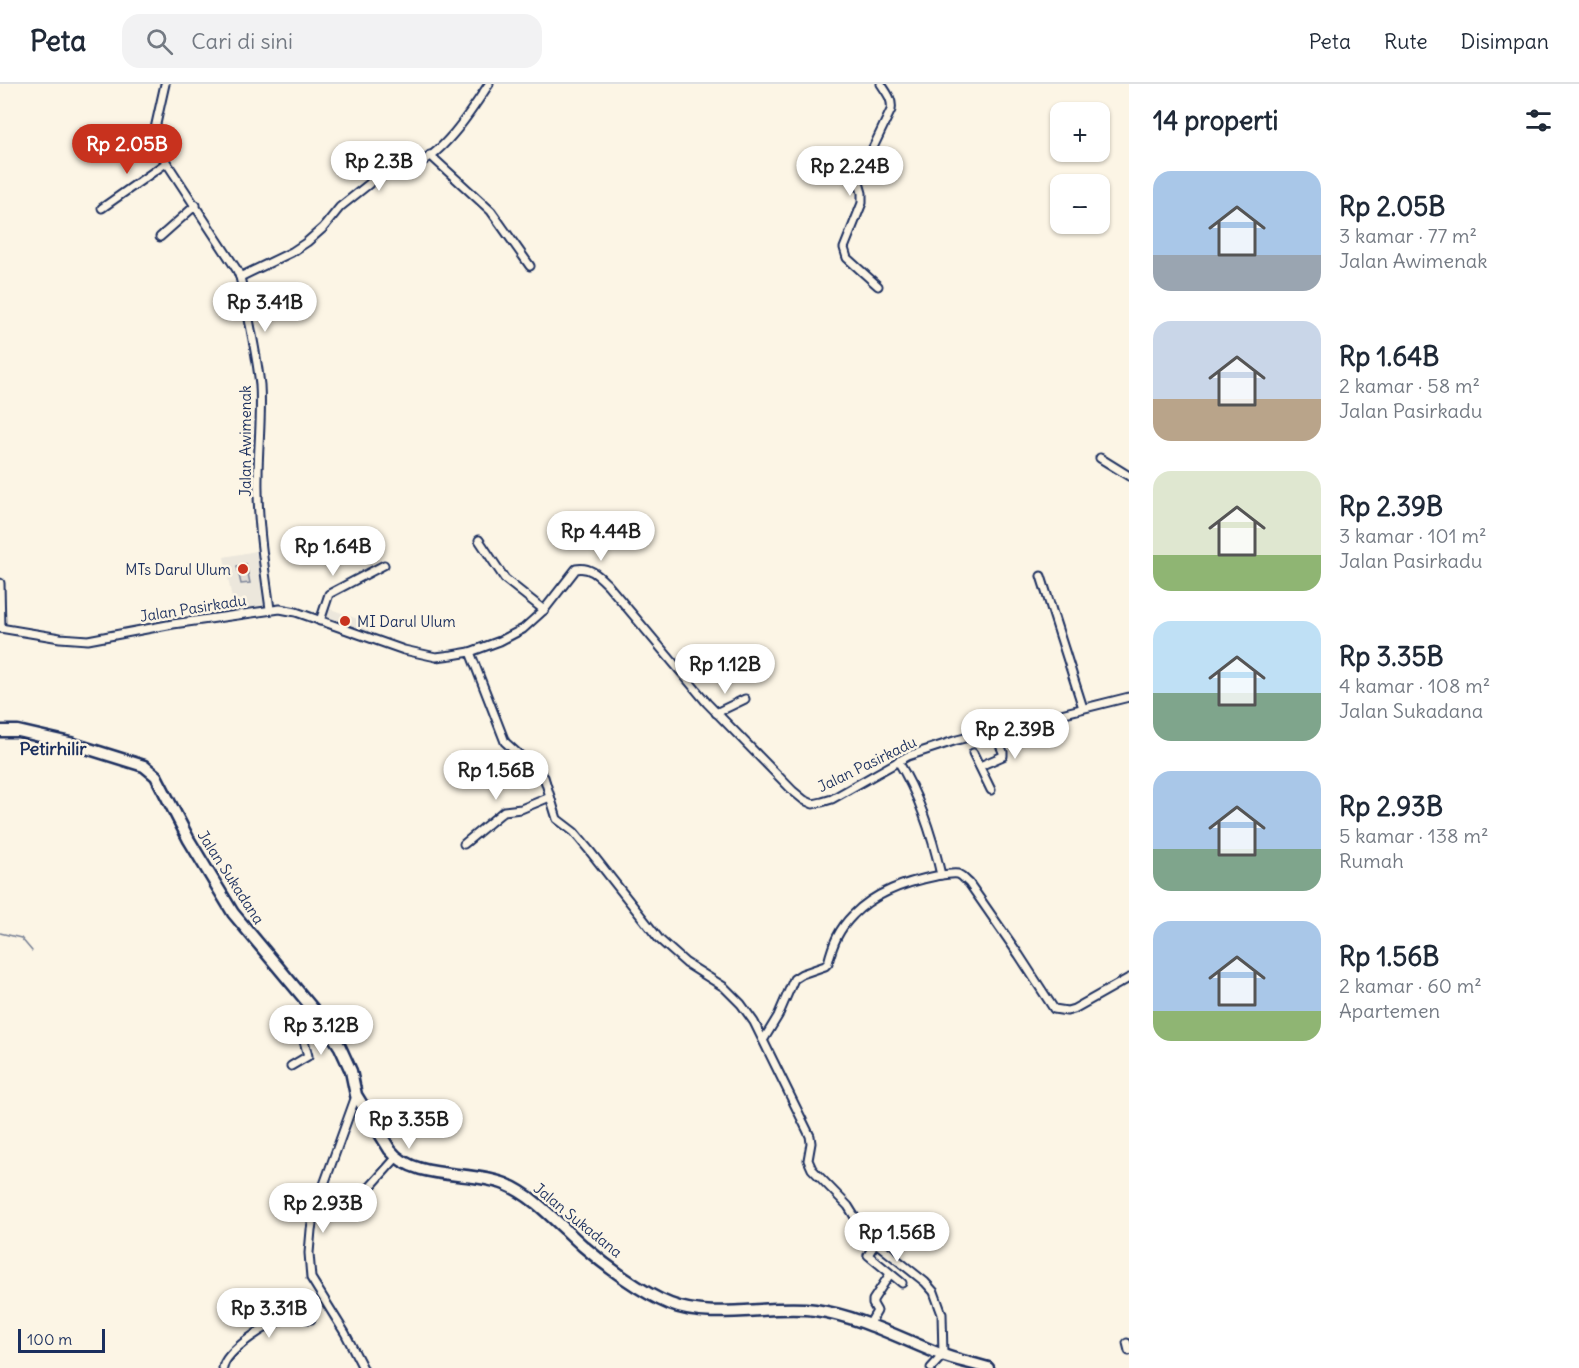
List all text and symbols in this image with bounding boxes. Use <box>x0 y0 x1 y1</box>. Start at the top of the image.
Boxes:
search box <box>122 14 542 68</box>
text: Peta <box>30 23 86 59</box>
icon: search <box>143 25 176 58</box>
text: Cari di sini <box>191 27 293 55</box>
text: Peta <box>1309 28 1351 55</box>
text: Rute <box>1384 28 1428 55</box>
text: Disimpan <box>1461 28 1549 55</box>
map controls <box>1050 102 1110 234</box>
button: + <box>1050 102 1110 162</box>
text: 14 properti <box>1153 104 1278 137</box>
icon: filters <box>1522 104 1555 137</box>
pin: Rp 2.05B <box>65 124 189 175</box>
text: Rp 2.05B <box>86 131 168 156</box>
pin: Rp 2.3B <box>324 141 434 192</box>
pin: Rp 2.24B <box>788 146 912 197</box>
text: Rp 2.3B <box>345 148 413 173</box>
text: Rp 2.24B <box>810 153 890 178</box>
button: − <box>1050 174 1110 234</box>
text: Rp 2.05B <box>1339 190 1445 223</box>
icon: home <box>1201 195 1273 267</box>
text: 3 kamar · 77 m² <box>1339 223 1477 248</box>
text: Jalan Awimenak <box>1339 248 1487 273</box>
pin: Rp 3.41B <box>203 282 327 333</box>
text: Rp 3.41B <box>227 289 303 314</box>
text: Rp 1.64B <box>1339 340 1439 373</box>
icon: home <box>1201 345 1273 417</box>
text: 2 kamar · 58 m² <box>1339 373 1480 398</box>
street label: Jalan Awimenak <box>236 385 255 497</box>
text: Jalan Pasirkadu <box>1339 398 1482 423</box>
text: Rp 2.39B <box>1339 490 1443 523</box>
icon: home <box>1201 495 1273 567</box>
pin: Rp 4.44B <box>539 511 663 562</box>
text: Rp 4.44B <box>561 518 641 543</box>
text: 3 kamar · 101 m² <box>1339 523 1487 548</box>
pin: Rp 1.64B <box>271 526 395 577</box>
text: Rp 1.64B <box>294 533 372 558</box>
text: Jalan Pasirkadu <box>1339 548 1482 573</box>
place label: MTs Darul Ulum <box>125 560 231 579</box>
marker: MTs Darul Ulum <box>236 562 250 576</box>
street label: Jalan Pasirkadu <box>138 590 248 626</box>
place label: MI Darul Ulum <box>357 612 456 631</box>
marker: MI Darul Ulum <box>338 614 352 628</box>
text: Rp 3.35B <box>1339 640 1443 673</box>
pin: Rp 1.12B <box>663 644 787 695</box>
icon: home <box>1201 645 1273 717</box>
text: Rp 1.12B <box>689 651 761 676</box>
text: 4 kamar · 108 m² <box>1339 673 1490 698</box>
text: Jalan Sukadana <box>1339 698 1483 723</box>
pin: Rp 2.39B <box>953 709 1077 760</box>
text: Rp 2.39B <box>975 716 1055 741</box>
street label: Jalan Pasirkadu <box>815 732 920 796</box>
district label: Petirhilir <box>19 737 87 760</box>
pin: Rp 1.56B <box>434 750 558 801</box>
text: Rp 1.56B <box>457 757 535 782</box>
text: Rp 2.93B <box>1339 790 1443 823</box>
icon: home <box>1201 795 1273 867</box>
text: 5 kamar · 138 m² <box>1339 823 1488 848</box>
street label: Jalan Sukadana <box>194 826 269 928</box>
text: Rumah <box>1339 848 1404 873</box>
text: Rp 1.56B <box>1339 940 1439 973</box>
icon: home <box>1201 945 1273 1017</box>
text: 2 kamar · 60 m² <box>1339 973 1482 998</box>
text: Apartemen <box>1339 998 1440 1023</box>
pin: Rp 3.12B <box>259 1005 383 1056</box>
text: Rp 3.12B <box>283 1012 359 1037</box>
pin: Rp 3.35B <box>347 1099 471 1150</box>
text: Rp 3.35B <box>369 1106 449 1131</box>
street label: Jalan Sukadana <box>530 1179 626 1262</box>
pin: Rp 2.93B <box>261 1183 385 1234</box>
text: Rp 2.93B <box>283 1190 363 1215</box>
pin: Rp 1.56B <box>835 1212 959 1263</box>
text: Rp 1.56B <box>858 1219 936 1244</box>
pin: Rp 3.31B <box>207 1288 331 1339</box>
text: Rp 3.31B <box>231 1295 307 1320</box>
scale bar <box>18 1326 105 1354</box>
text: 100 m <box>27 1329 72 1349</box>

